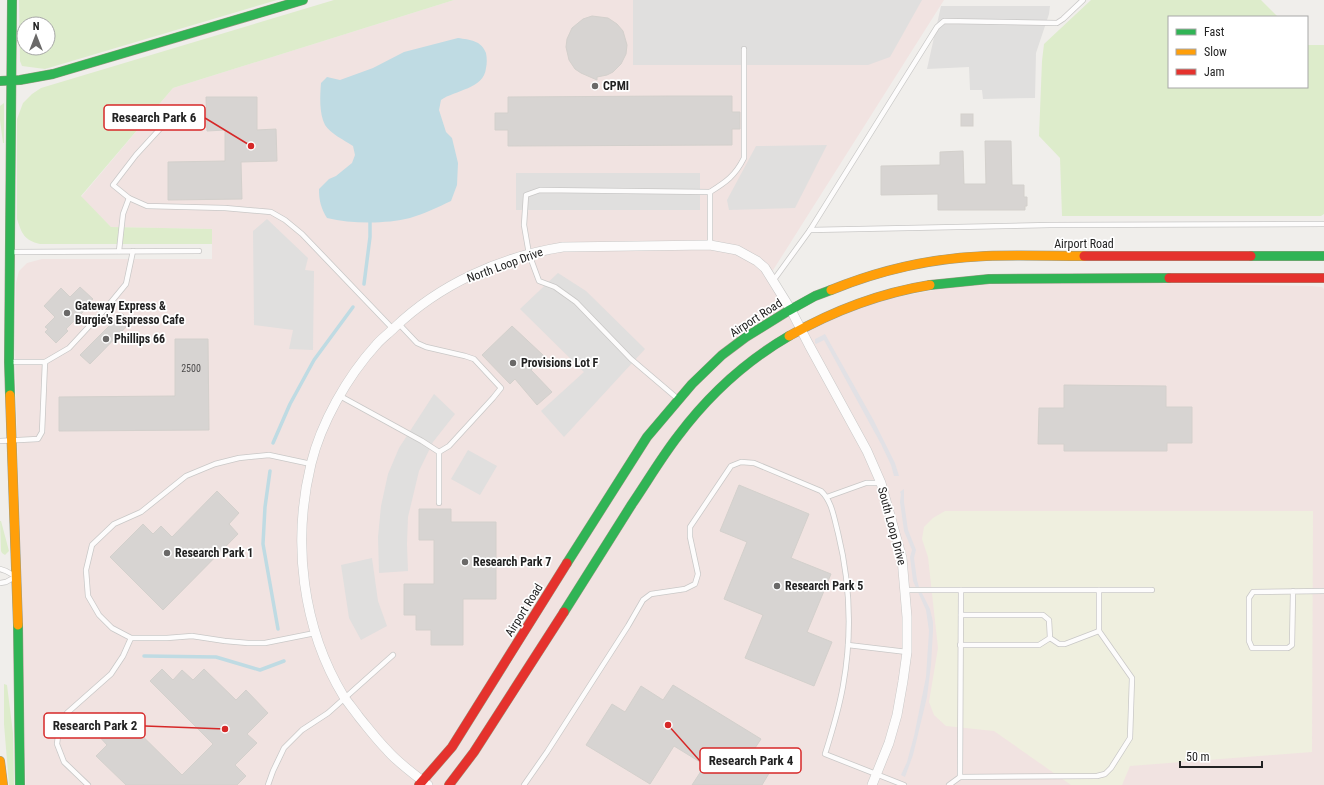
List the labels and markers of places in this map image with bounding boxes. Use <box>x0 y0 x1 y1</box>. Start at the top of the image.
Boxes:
place label: CPMI <box>603 79 629 93</box>
marker: CPMI <box>590 81 600 91</box>
callout: Research Park 6 <box>104 105 205 130</box>
place label: Gateway Express & Burgie's Espresso Cafe <box>75 299 185 327</box>
marker: Gateway Express & Burgie's Espresso Cafe <box>62 308 72 318</box>
place label: Phillips 66 <box>114 332 165 346</box>
marker: Phillips 66 <box>101 334 111 344</box>
place label: Provisions Lot F <box>521 356 599 370</box>
marker: Provisions Lot F <box>508 358 518 368</box>
place label: Research Park 1 <box>175 546 253 560</box>
marker: Research Park 1 <box>162 548 172 558</box>
place label: Research Park 7 <box>473 555 551 569</box>
marker: Research Park 7 <box>460 557 470 567</box>
place label: Research Park 5 <box>785 579 863 593</box>
marker: Research Park 5 <box>772 581 782 591</box>
callout: Research Park 2 <box>44 713 145 738</box>
callout: Research Park 4 <box>700 748 801 773</box>

